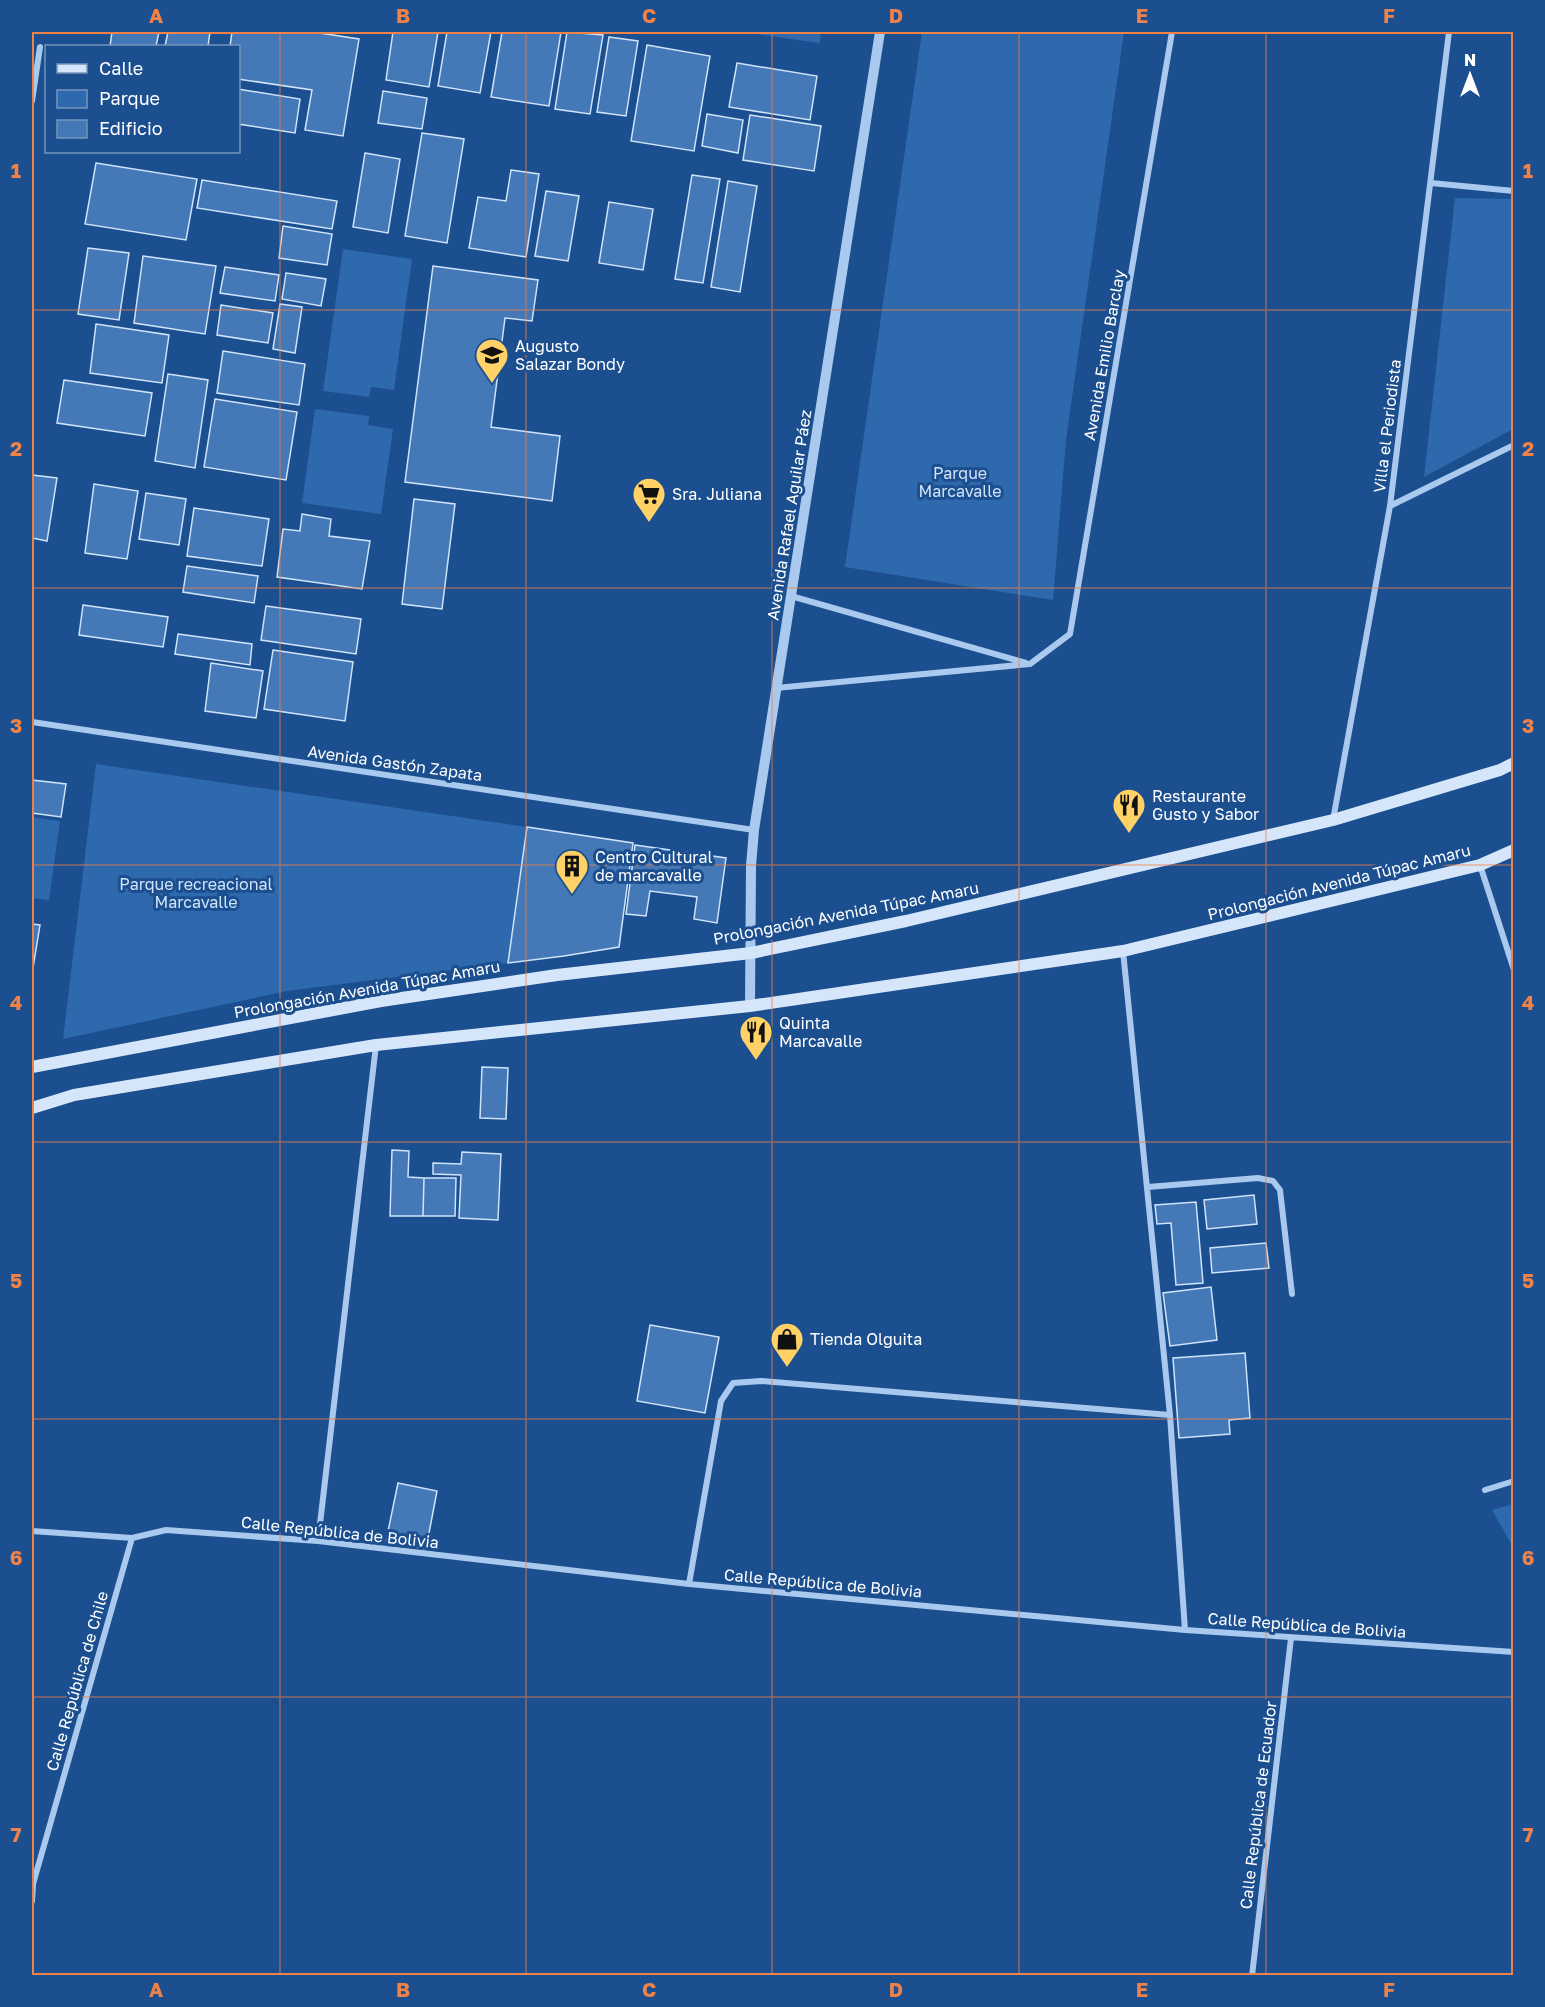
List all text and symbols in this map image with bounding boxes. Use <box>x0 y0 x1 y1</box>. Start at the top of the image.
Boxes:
text: A <box>149 3 163 27</box>
text: B <box>396 3 410 27</box>
text: C <box>642 3 656 27</box>
text: D <box>889 3 903 27</box>
text: E <box>1136 3 1148 27</box>
text: F <box>1383 3 1395 27</box>
legend <box>45 45 240 153</box>
north arrow <box>1440 45 1500 105</box>
text: N <box>1464 50 1476 70</box>
text: Calle <box>99 57 143 79</box>
text: Parque <box>99 87 160 109</box>
text: Edificio <box>99 117 163 139</box>
text: 1 <box>11 158 21 182</box>
text: 1 <box>1523 158 1533 182</box>
street label: Avenida Emilio Barclay <box>1079 268 1129 442</box>
place label: Augusto Salazar Bondy <box>515 336 625 374</box>
school or university icon: Augusto Salazar Bondy <box>474 337 510 384</box>
street label: Villa el Periodista <box>1369 358 1405 494</box>
street label: Avenida Rafael Aguilar Páez <box>762 408 816 622</box>
text: 2 <box>10 436 22 460</box>
text: 2 <box>1522 436 1534 460</box>
park label: Parque Marcavalle <box>918 463 1002 501</box>
supermarket icon: Sra. Juliana <box>631 476 667 523</box>
place label: Sra. Juliana <box>672 484 762 504</box>
text: 3 <box>10 713 22 737</box>
text: 3 <box>1522 713 1534 737</box>
street label: Avenida Gastón Zapata <box>306 741 484 785</box>
place label: Restaurante Gusto y Sabor <box>1152 786 1259 824</box>
restaurant icon: Restaurante Gusto y Sabor <box>1111 787 1147 834</box>
street label: Prolongación Avenida Túpac Amaru <box>1205 840 1473 924</box>
place label: Centro Cultural de marcavalle <box>595 847 713 885</box>
building icon: Centro Cultural de marcavalle <box>554 848 590 895</box>
park label: Parque recreacional Marcavalle <box>119 874 273 912</box>
street label: Prolongación Avenida Túpac Amaru <box>711 877 981 949</box>
street label: Prolongación Avenida Túpac Amaru <box>232 956 502 1022</box>
text: 4 <box>10 990 22 1014</box>
text: 4 <box>1522 990 1534 1014</box>
place label: Quinta Marcavalle <box>779 1013 862 1051</box>
restaurant icon: Quinta Marcavalle <box>738 1014 774 1061</box>
text: 5 <box>10 1268 22 1292</box>
text: 5 <box>1522 1268 1534 1292</box>
shop icon: Tienda Olguita <box>769 1321 805 1368</box>
place label: Tienda Olguita <box>810 1329 922 1349</box>
street label: Calle República de Bolivia <box>240 1512 440 1552</box>
text: 6 <box>10 1545 22 1569</box>
text: 6 <box>1522 1545 1534 1569</box>
street label: Calle República de Bolivia <box>723 1564 923 1602</box>
street label: Calle República de Chile <box>42 1589 112 1773</box>
street label: Calle República de Bolivia <box>1207 1608 1407 1642</box>
street label: Calle República de Ecuador <box>1235 1700 1281 1910</box>
text: 7 <box>11 1822 22 1846</box>
text: 7 <box>1523 1822 1534 1846</box>
text: A <box>149 1977 163 2001</box>
text: B <box>396 1977 410 2001</box>
text: C <box>642 1977 656 2001</box>
text: D <box>889 1977 903 2001</box>
text: E <box>1136 1977 1148 2001</box>
text: F <box>1383 1977 1395 2001</box>

